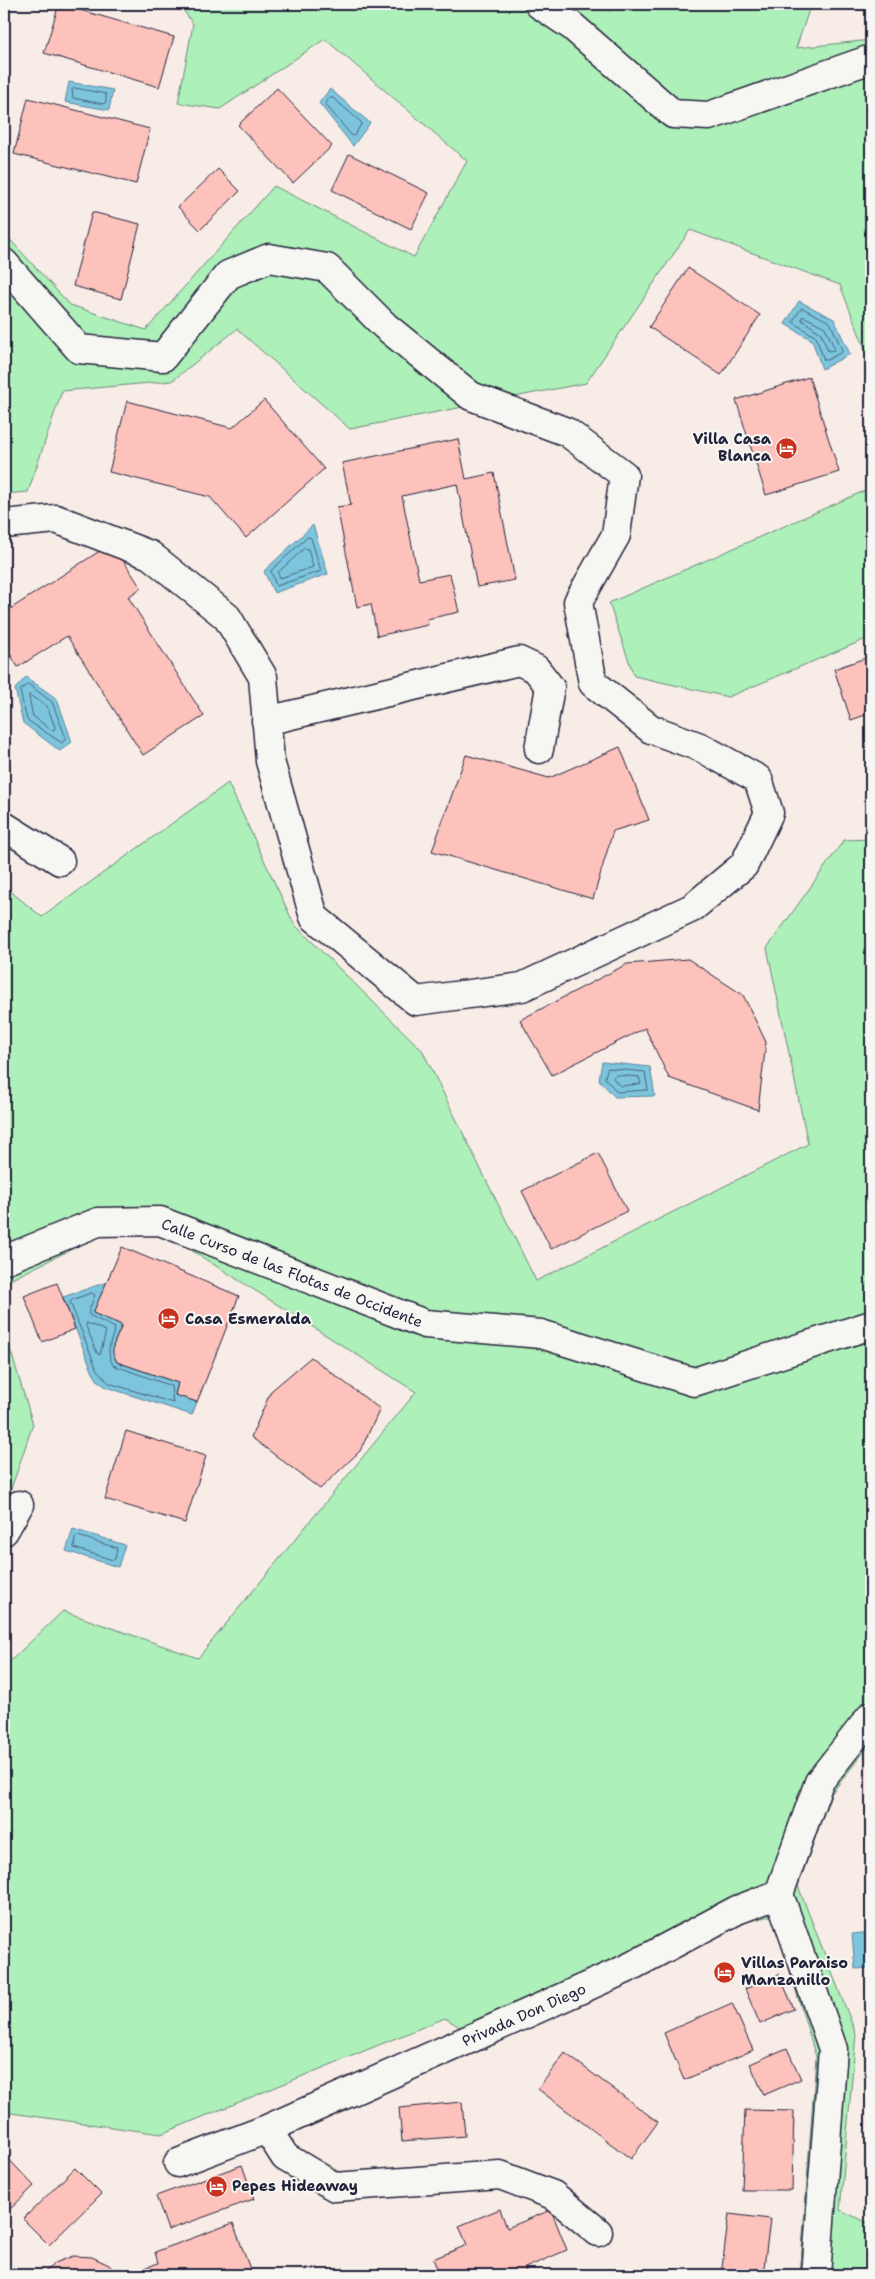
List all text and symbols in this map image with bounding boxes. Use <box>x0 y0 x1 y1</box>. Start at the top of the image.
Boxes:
place label: Villa Casa Blanca <box>693 429 772 466</box>
hotel icon: Villa Casa Blanca <box>775 436 799 460</box>
street label: Calle Curso de las Flotas de Occidente <box>159 1214 425 1332</box>
hotel icon: Casa Esmeralda <box>157 1307 181 1331</box>
place label: Casa Esmeralda <box>185 1309 312 1329</box>
place label: Villas Paraiso Manzanillo <box>741 1953 848 1990</box>
hotel icon: Villas Paraiso Manzanillo <box>713 1960 737 1984</box>
street label: Privada Don Diego <box>459 1979 589 2051</box>
hotel icon: Pepes Hideaway <box>204 2174 228 2198</box>
place label: Pepes Hideaway <box>232 2176 358 2196</box>

